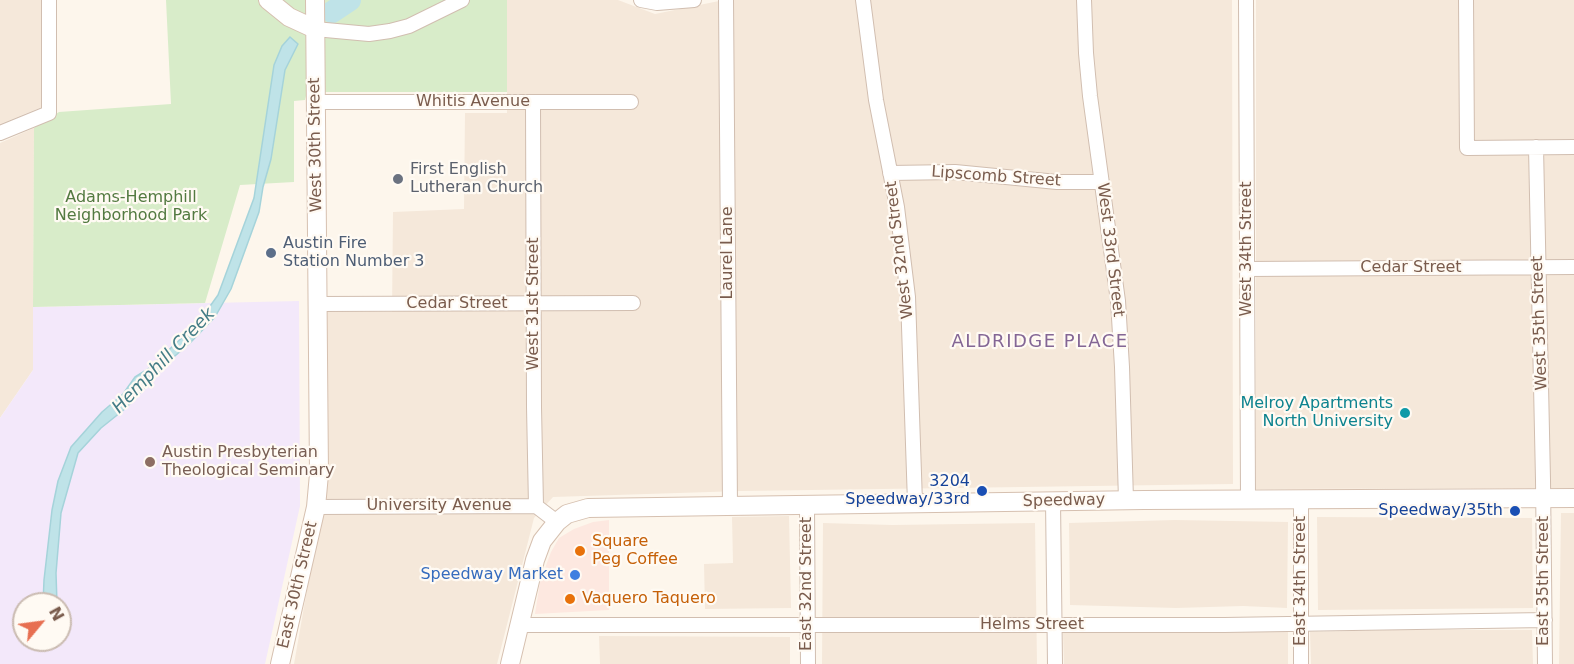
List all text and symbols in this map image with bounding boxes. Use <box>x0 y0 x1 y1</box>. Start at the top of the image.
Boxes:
street label: West 30th Street <box>305 77 327 213</box>
street label: Whitis Avenue <box>416 92 530 112</box>
place label: First English Lutheran Church <box>410 160 543 198</box>
street label: Lipscomb Street <box>931 163 1061 191</box>
marker: First English Lutheran Church <box>391 172 405 186</box>
street label: West 32nd Street <box>882 180 918 320</box>
street label: West 33rd Street <box>1092 182 1128 318</box>
street label: West 34th Street <box>1237 182 1257 316</box>
park label: Adams-Hemphill Neighborhood Park <box>55 188 207 226</box>
street label: Laurel Lane <box>718 206 738 300</box>
place label: Austin Fire Station Number 3 <box>283 234 425 272</box>
street label: West 31st Street <box>524 237 544 371</box>
marker: Austin Fire Station Number 3 <box>264 246 278 260</box>
street label: West 35th Street <box>1528 255 1552 391</box>
street label: Cedar Street <box>1360 258 1462 278</box>
street label: Cedar Street <box>406 294 508 314</box>
water label: Hemphill Creek <box>108 304 220 418</box>
district label: ALDRIDGE PLACE <box>951 331 1129 353</box>
place label: Melroy Apartments North University <box>1240 394 1393 432</box>
marker: Melroy Apartments North University <box>1398 406 1412 420</box>
place label: Austin Presbyterian Theological Seminary <box>162 443 335 481</box>
marker: Austin Presbyterian Theological Seminary <box>143 455 157 469</box>
place label: 3204 Speedway/33rd <box>845 472 970 510</box>
marker: 3204 Speedway/33rd <box>975 484 989 498</box>
street label: Speedway <box>1023 491 1105 511</box>
street label: University Avenue <box>366 496 512 516</box>
place label: Speedway/35th <box>1378 501 1503 521</box>
marker: Speedway/35th <box>1508 504 1522 518</box>
street label: East 34th Street <box>1291 516 1311 646</box>
street label: East 35th Street <box>1534 516 1554 646</box>
street label: East 32nd Street <box>797 517 817 651</box>
street label: East 30th Street <box>274 519 322 651</box>
place label: Square Peg Coffee <box>592 532 678 570</box>
marker: Square Peg Coffee <box>573 544 587 558</box>
place label: Speedway Market <box>420 565 563 585</box>
marker: Speedway Market <box>568 568 582 582</box>
place label: Vaquero Taquero <box>582 589 716 609</box>
north arrow <box>12 592 72 652</box>
marker: Vaquero Taquero <box>563 592 577 606</box>
text: N <box>45 604 68 624</box>
street label: Helms Street <box>980 615 1084 635</box>

